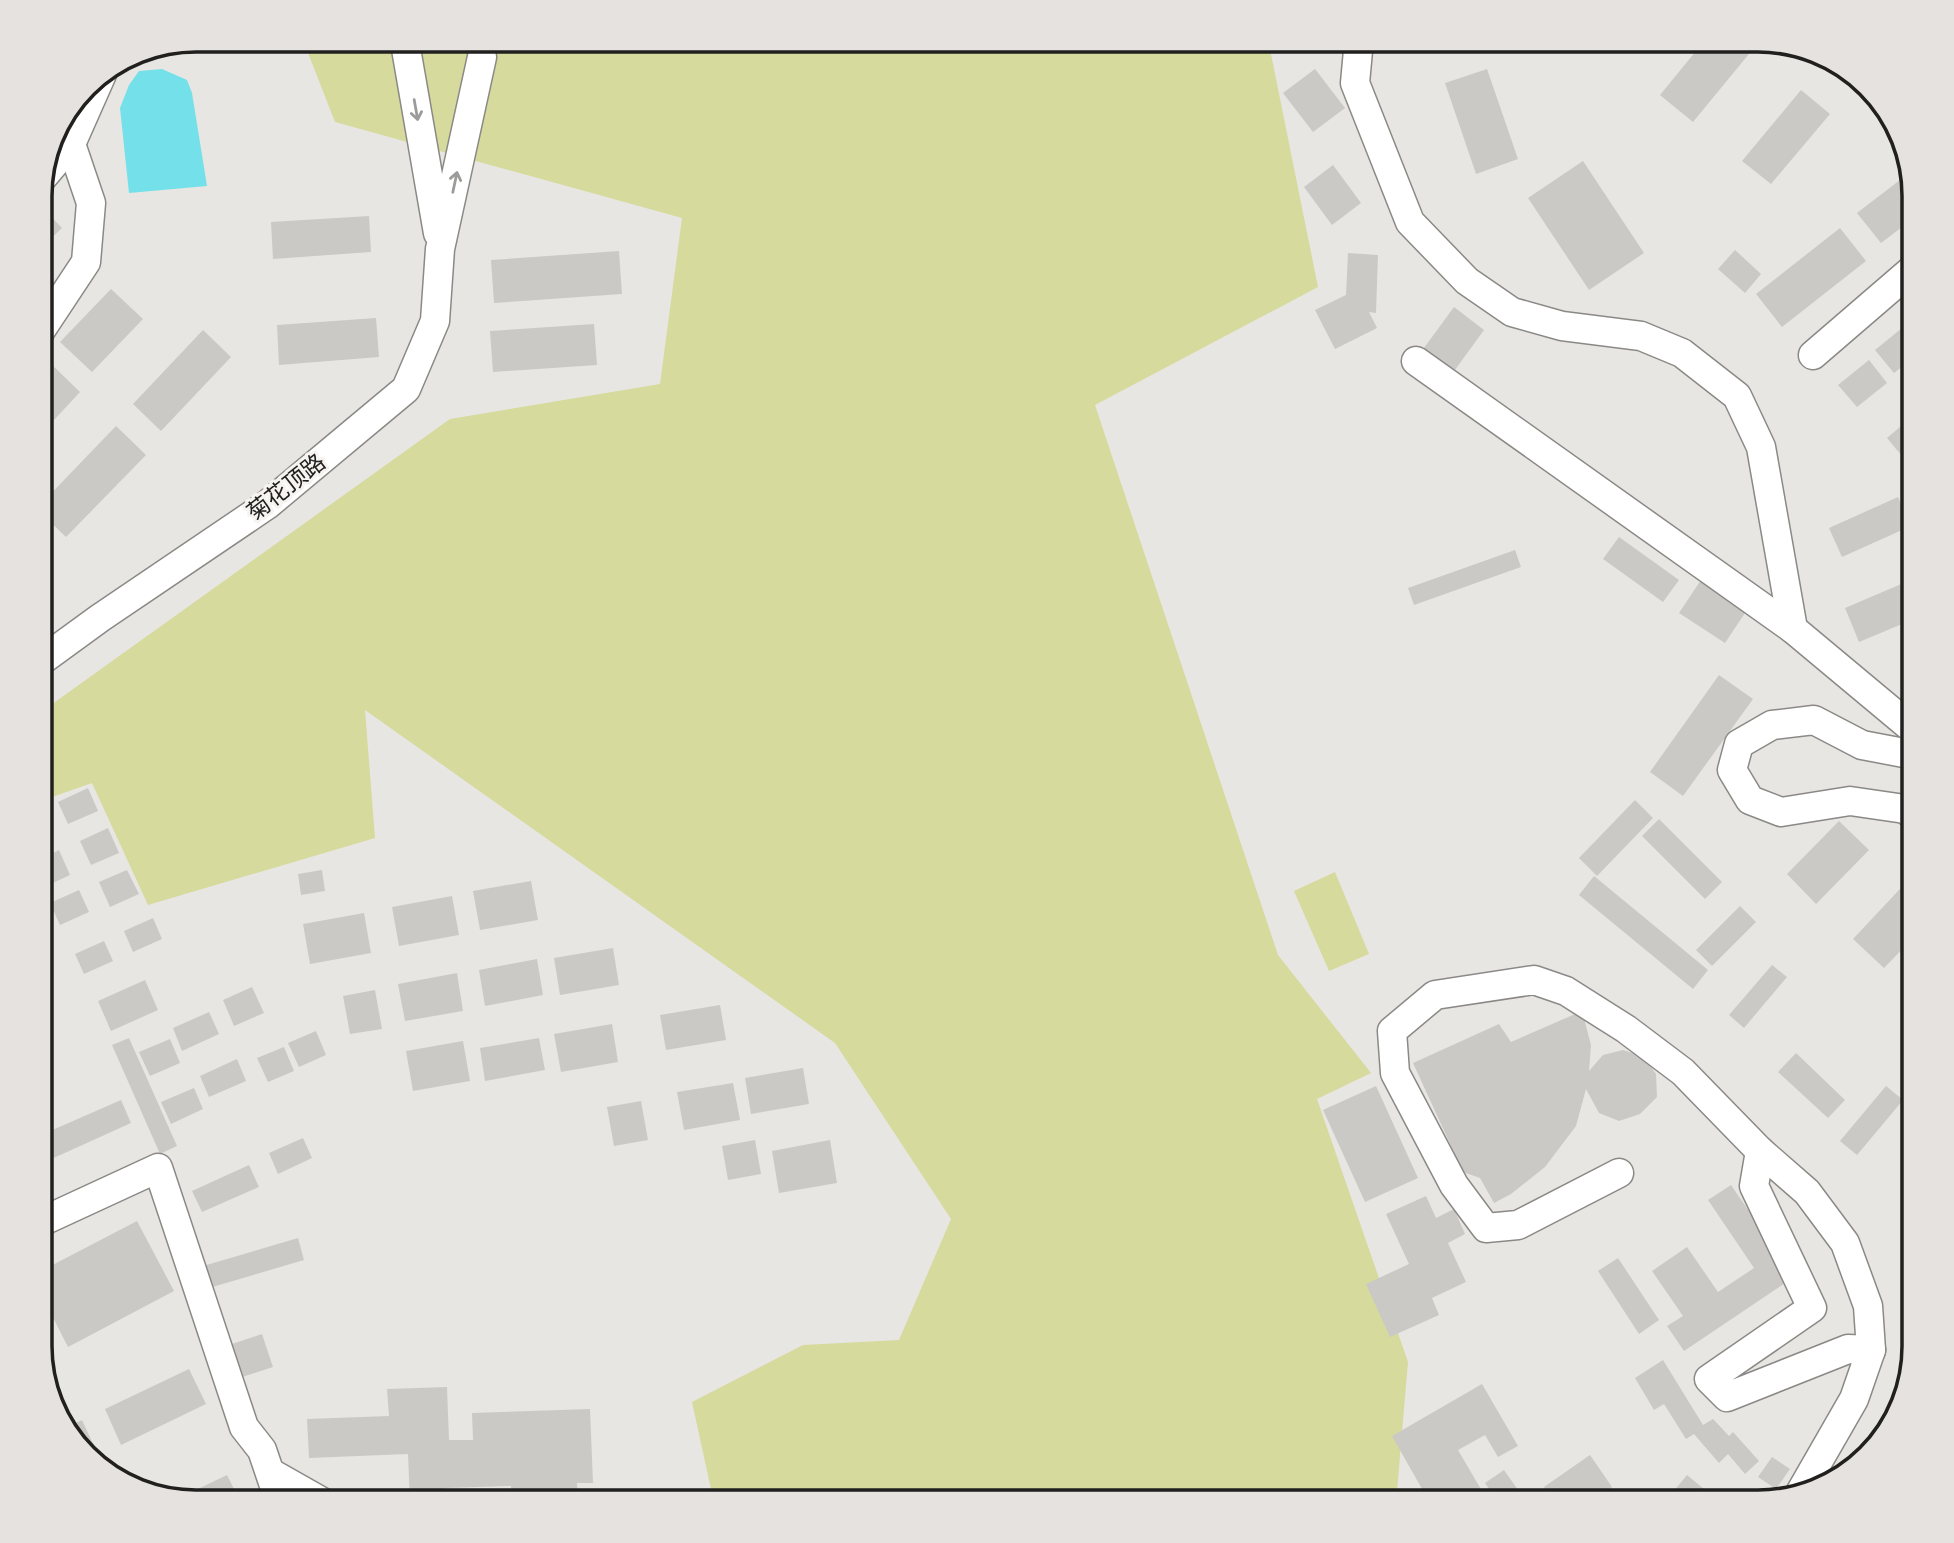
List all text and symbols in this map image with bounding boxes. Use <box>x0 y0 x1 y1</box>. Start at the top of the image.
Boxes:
one-way arrow <box>410 98 423 121</box>
one-way arrow <box>449 171 462 194</box>
street label: 菊花顶路 <box>241 448 331 526</box>

